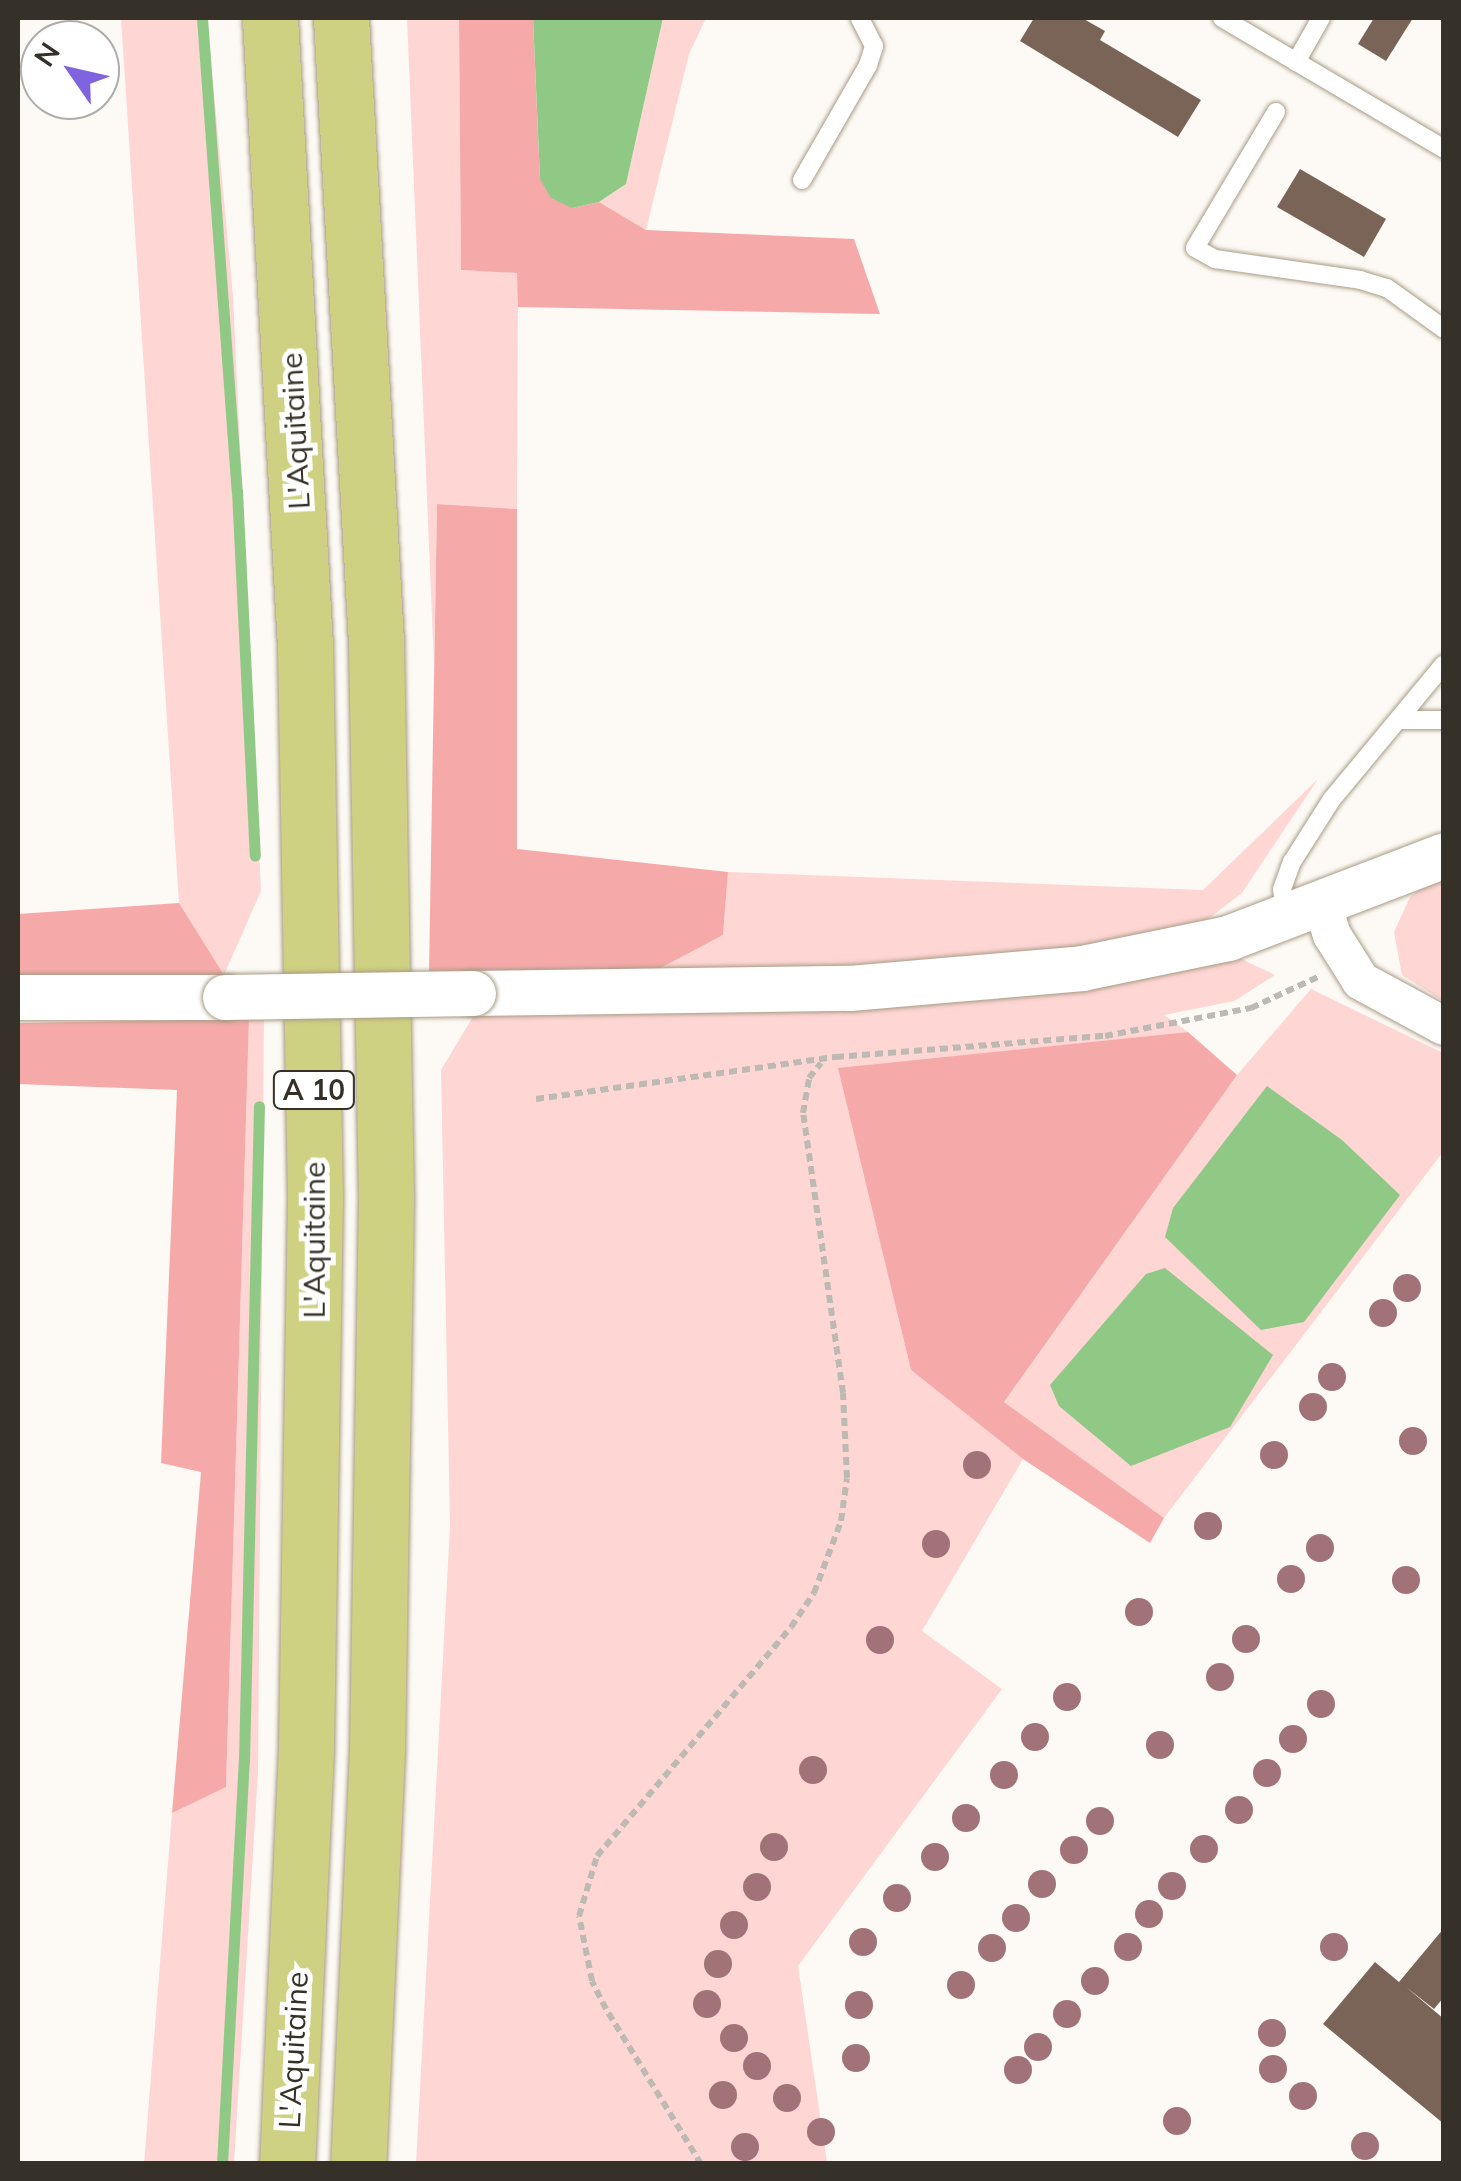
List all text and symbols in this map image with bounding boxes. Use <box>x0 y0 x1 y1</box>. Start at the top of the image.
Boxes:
north arrow <box>20 20 120 120</box>
text: N <box>26 36 67 73</box>
street label: L'Aquitaine <box>273 352 317 510</box>
road number: A 10 <box>272 1067 356 1113</box>
street label: L'Aquitaine <box>296 1162 332 1318</box>
street label: L'Aquitaine <box>271 1971 315 2129</box>

